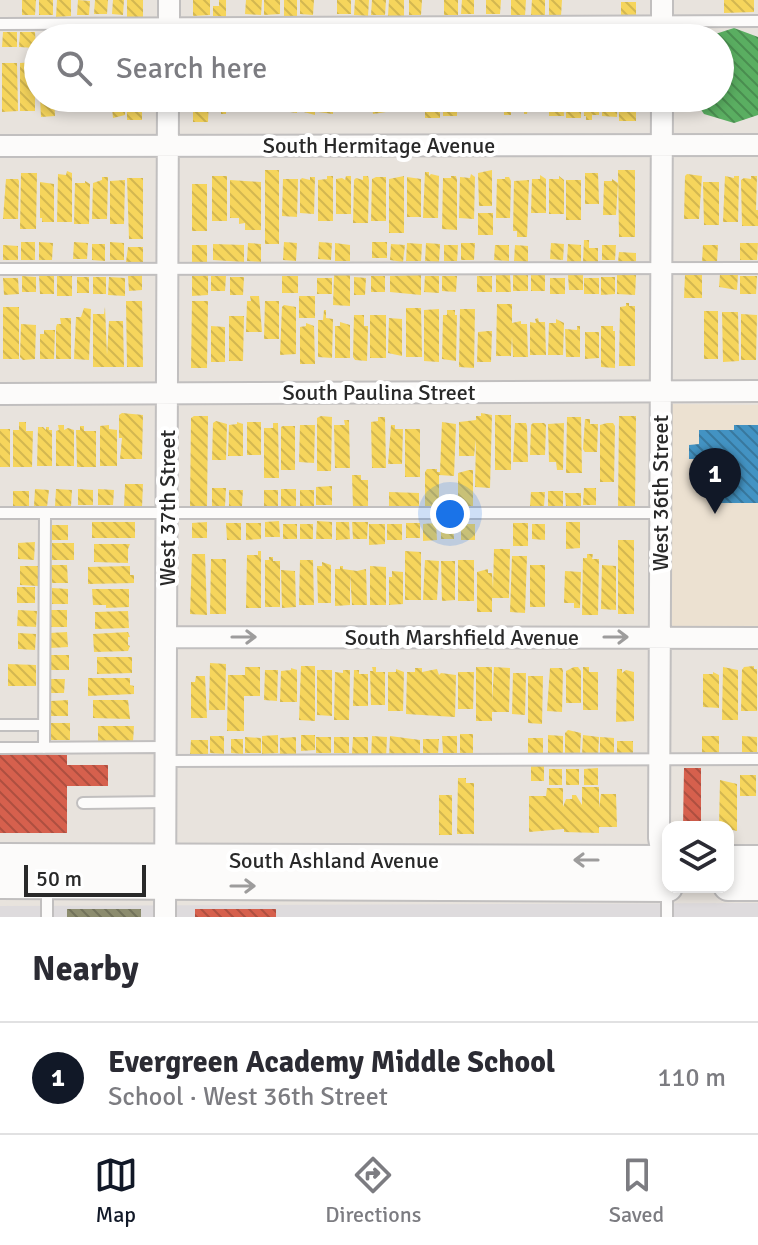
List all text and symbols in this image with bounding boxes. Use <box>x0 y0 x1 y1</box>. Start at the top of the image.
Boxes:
search box <box>24 24 734 112</box>
icon: search <box>52 46 96 90</box>
text: Search here <box>116 50 267 87</box>
street label: South Hermitage Avenue <box>263 132 495 159</box>
street label: South Paulina Street <box>282 379 476 406</box>
street label: West 36th Street <box>647 414 674 571</box>
street label: West 37th Street <box>154 429 181 586</box>
pin: 1 <box>689 448 741 514</box>
your location <box>430 494 470 534</box>
street label: South Marshfield Avenue <box>345 624 579 651</box>
one-way arrow <box>230 629 257 645</box>
one-way arrow <box>602 629 629 645</box>
map controls <box>662 821 734 893</box>
button: layers <box>662 821 734 893</box>
street label: South Ashland Avenue <box>229 847 439 874</box>
one-way arrow <box>573 852 600 868</box>
scale bar <box>24 861 146 897</box>
text: 50 m <box>36 865 82 892</box>
one-way arrow <box>229 878 256 894</box>
text: Nearby <box>32 948 139 990</box>
text: Evergreen Academy Middle School <box>108 1044 555 1081</box>
text: 1 <box>51 1062 65 1094</box>
text: 110 m <box>657 1062 726 1094</box>
text: School · West 36th Street <box>108 1081 388 1113</box>
tab: Map <box>94 1153 138 1228</box>
tab: Directions <box>325 1153 421 1228</box>
tab: Saved <box>609 1153 664 1228</box>

